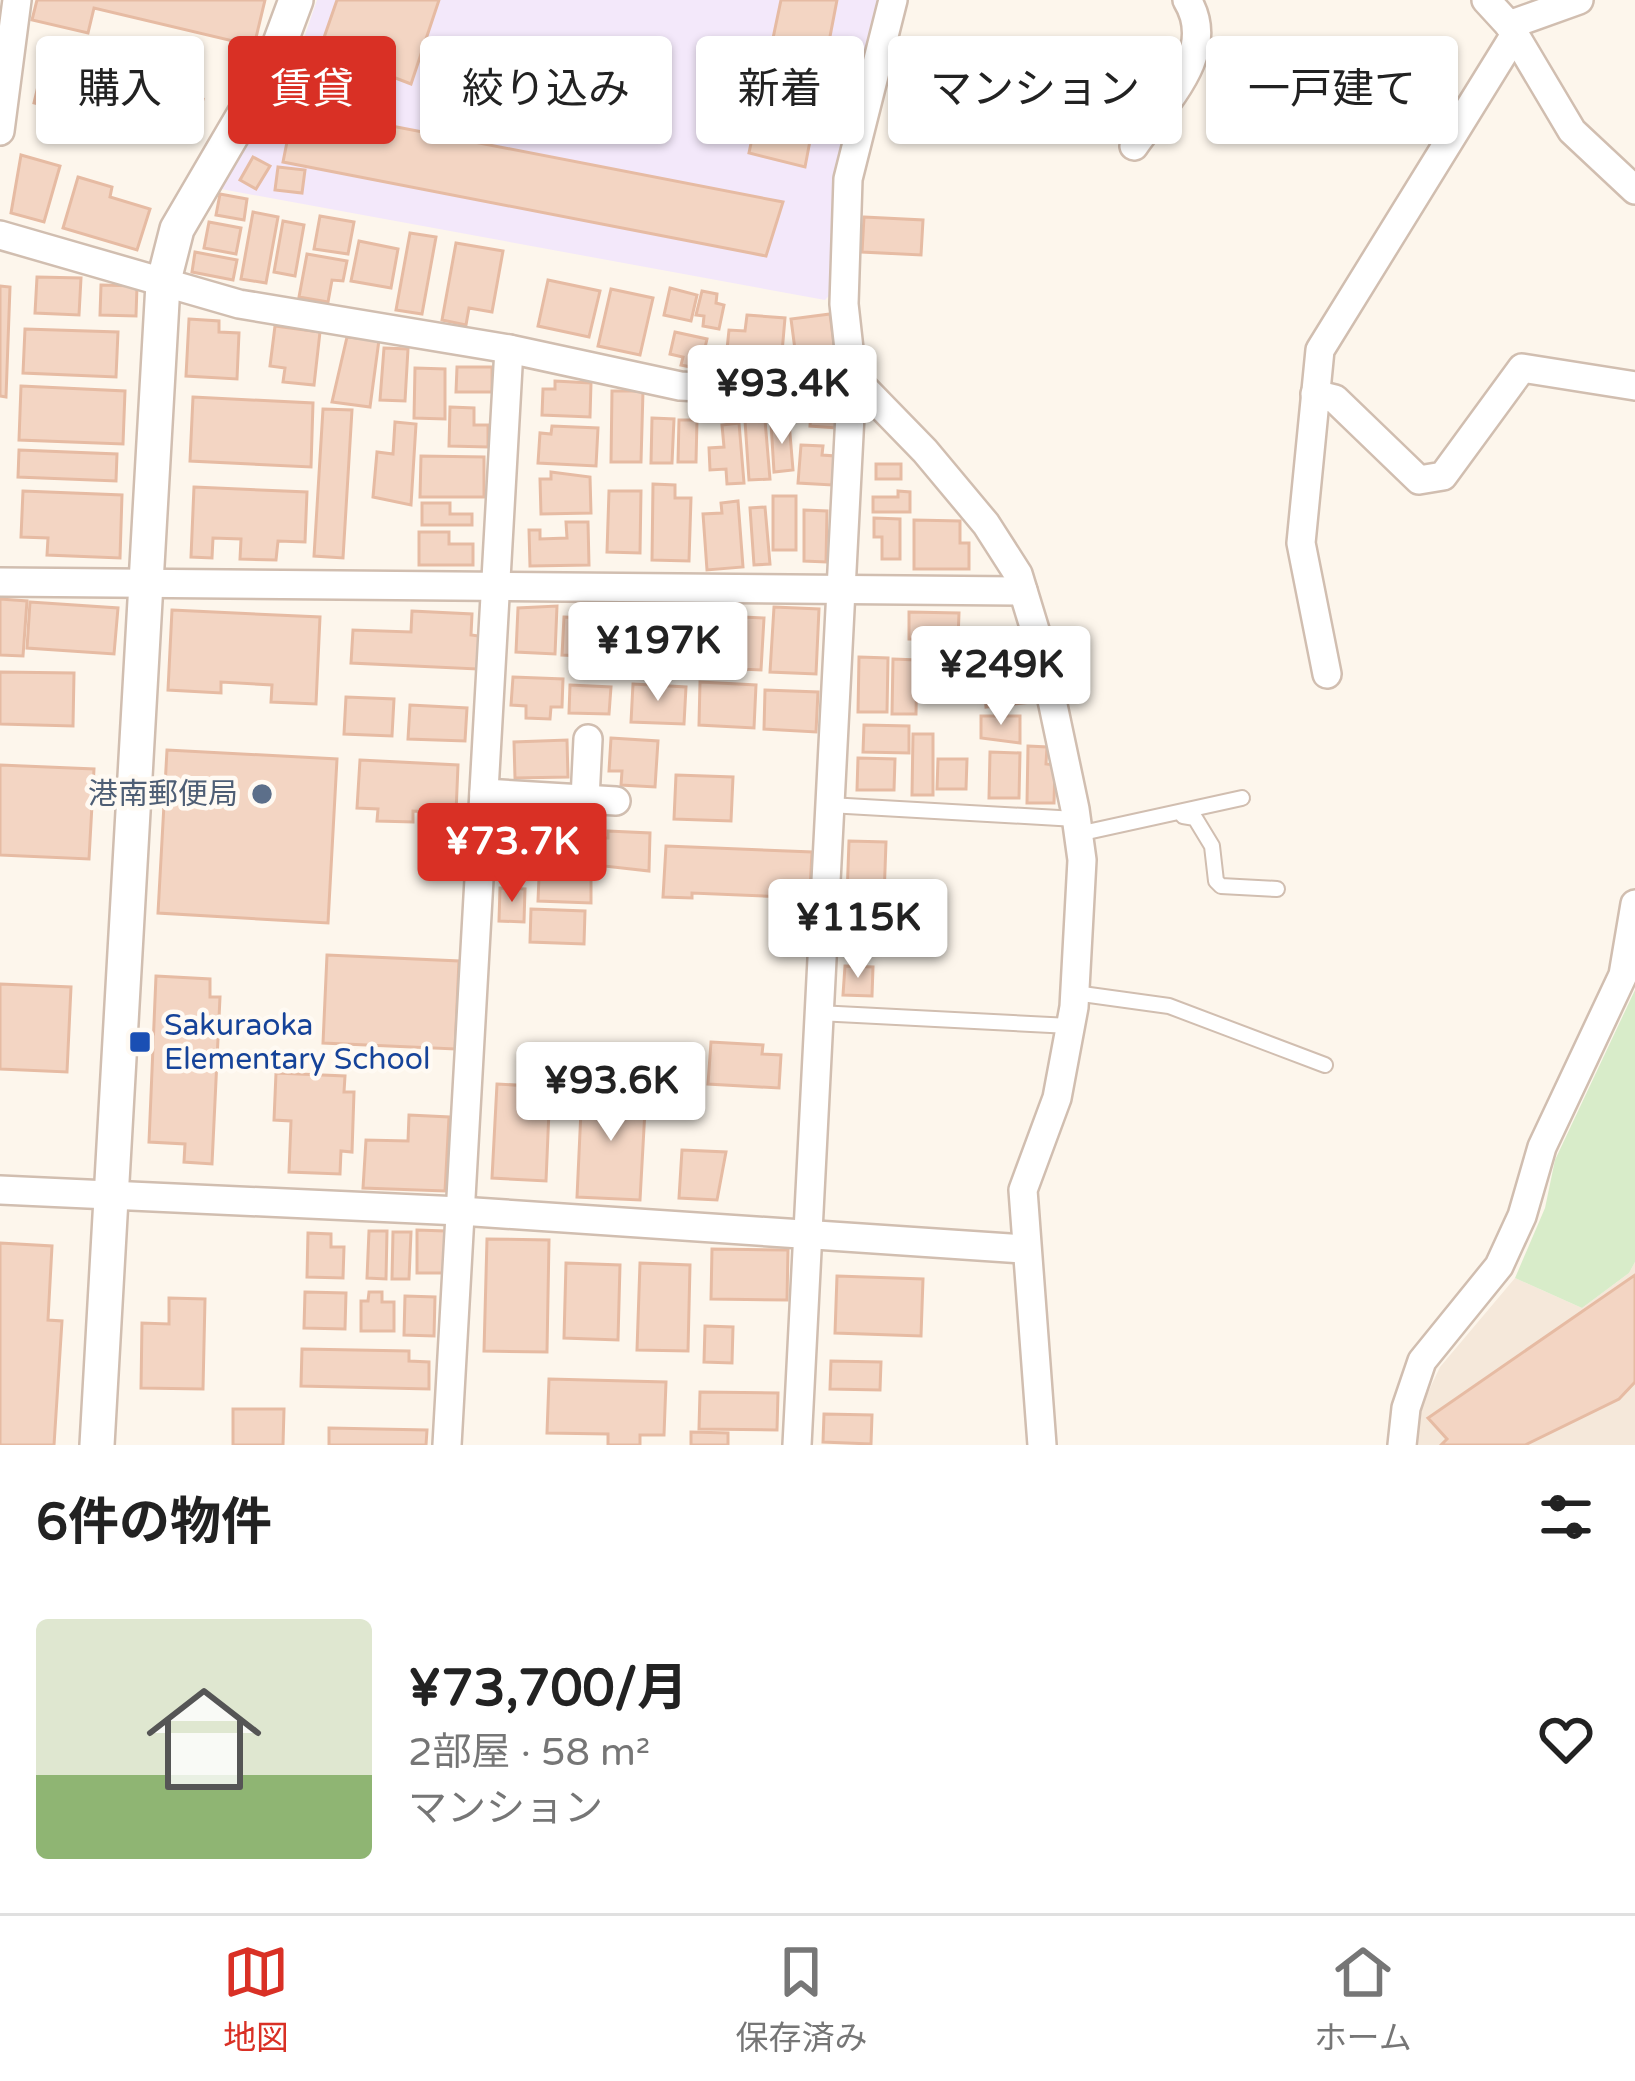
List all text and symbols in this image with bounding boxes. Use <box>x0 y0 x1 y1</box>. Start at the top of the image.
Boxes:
chip: 購入 <box>36 36 204 144</box>
chip: 賃貸 <box>228 36 396 144</box>
chip: 絞り込み <box>420 36 672 144</box>
chip: 新着 <box>696 36 864 144</box>
chip: マンション <box>888 36 1182 144</box>
chip: 一戸建て <box>1206 36 1458 144</box>
pin: ¥93.4K <box>684 345 880 447</box>
text: ¥93.4K <box>715 360 849 407</box>
pin: ¥197K <box>574 602 742 704</box>
text: ¥197K <box>595 617 721 664</box>
pin: ¥249K <box>917 626 1085 728</box>
text: ¥249K <box>938 641 1064 688</box>
place label: 港南郵便局 <box>88 776 238 813</box>
marker: 港南郵便局 <box>249 781 275 807</box>
pin: ¥73.7K <box>414 803 610 905</box>
text: ¥73.7K <box>444 818 580 865</box>
pin: ¥115K <box>774 879 942 981</box>
text: ¥115K <box>795 894 921 941</box>
place label: Sakuraoka Elementary School <box>164 1007 430 1078</box>
marker: Sakuraoka Elementary School <box>127 1029 153 1055</box>
pin: ¥93.6K <box>513 1042 709 1144</box>
text: ¥93.6K <box>543 1057 679 1104</box>
icon: filters <box>1533 1484 1599 1550</box>
text: 6件の物件 <box>36 1492 272 1554</box>
text: ¥73,700/月 <box>408 1658 688 1720</box>
icon: home <box>132 1667 276 1811</box>
icon: heart <box>1533 1706 1599 1772</box>
text: 2部屋 · 58 m² <box>408 1729 650 1776</box>
text: マンション <box>408 1785 603 1832</box>
tab: 地図 <box>223 1939 289 2059</box>
tab: 保存済み <box>735 1939 867 2059</box>
tab: ホーム <box>1314 1939 1412 2059</box>

